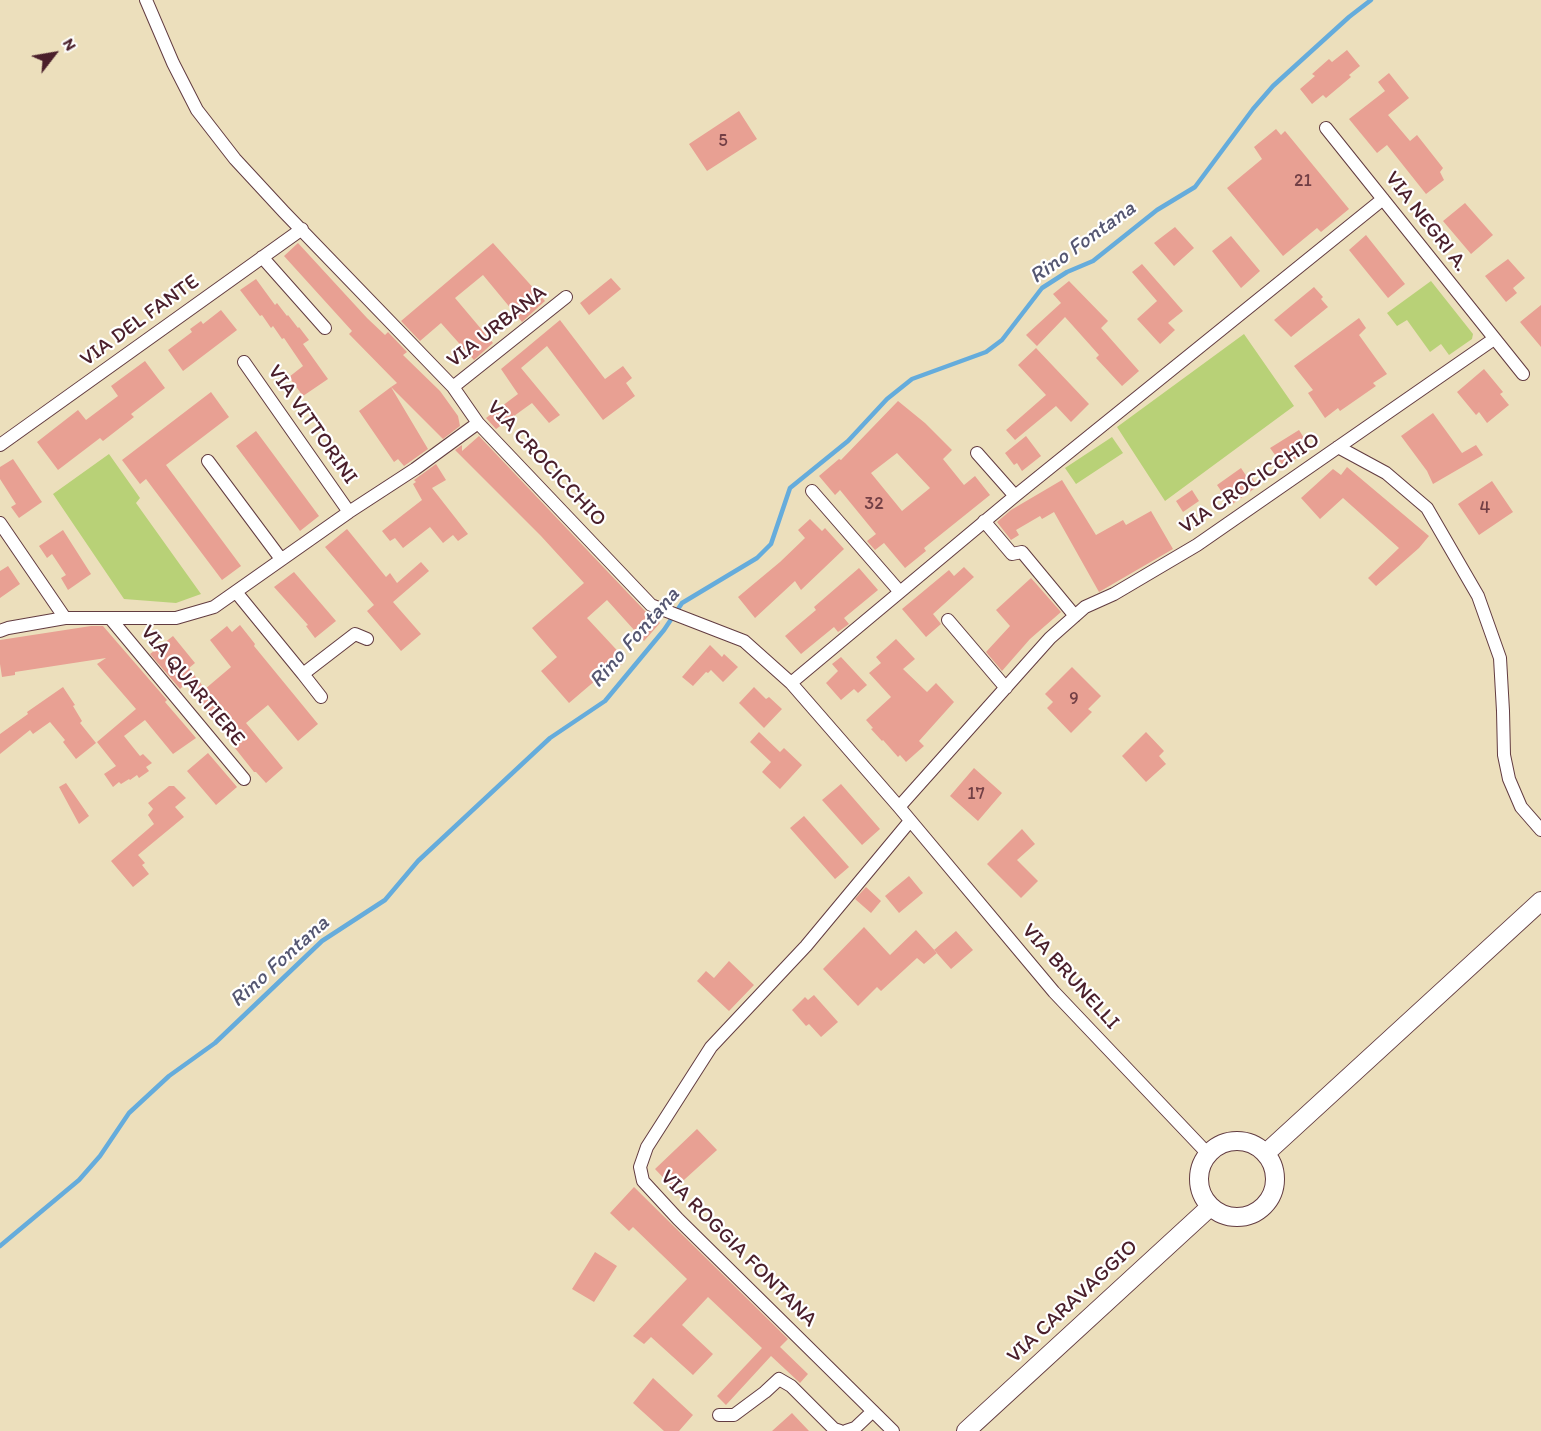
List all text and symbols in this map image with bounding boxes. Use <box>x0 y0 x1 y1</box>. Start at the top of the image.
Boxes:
north arrow <box>24 24 84 84</box>
text: N <box>59 35 81 54</box>
house number: 5 <box>718 130 728 152</box>
street label: VIA NEGRI A. <box>1379 167 1473 277</box>
house number: 21 <box>1294 170 1312 192</box>
water label: Rino Fontana <box>1025 196 1141 290</box>
street label: VIA DEL FANTE <box>76 270 204 372</box>
street label: VIA URBANA <box>442 280 552 374</box>
street label: VIA VITTORINI <box>262 361 362 489</box>
street label: VIA CROCICCHIO <box>481 396 611 532</box>
street label: VIA CROCICCHIO <box>1175 428 1325 540</box>
house number: 32 <box>864 493 884 515</box>
house number: 4 <box>1480 497 1490 519</box>
water label: Rino Fontana <box>584 582 686 694</box>
street label: VIA QUARTIERE <box>134 621 250 751</box>
house number: 9 <box>1069 688 1079 710</box>
house number: 17 <box>967 783 985 805</box>
water label: Rino Fontana <box>225 910 335 1014</box>
street label: VIA BRUNELLI <box>1016 919 1124 1035</box>
street label: VIA ROGGIA FONTANA <box>654 1165 822 1333</box>
street label: VIA CARAVAGGIO <box>1002 1235 1144 1369</box>

